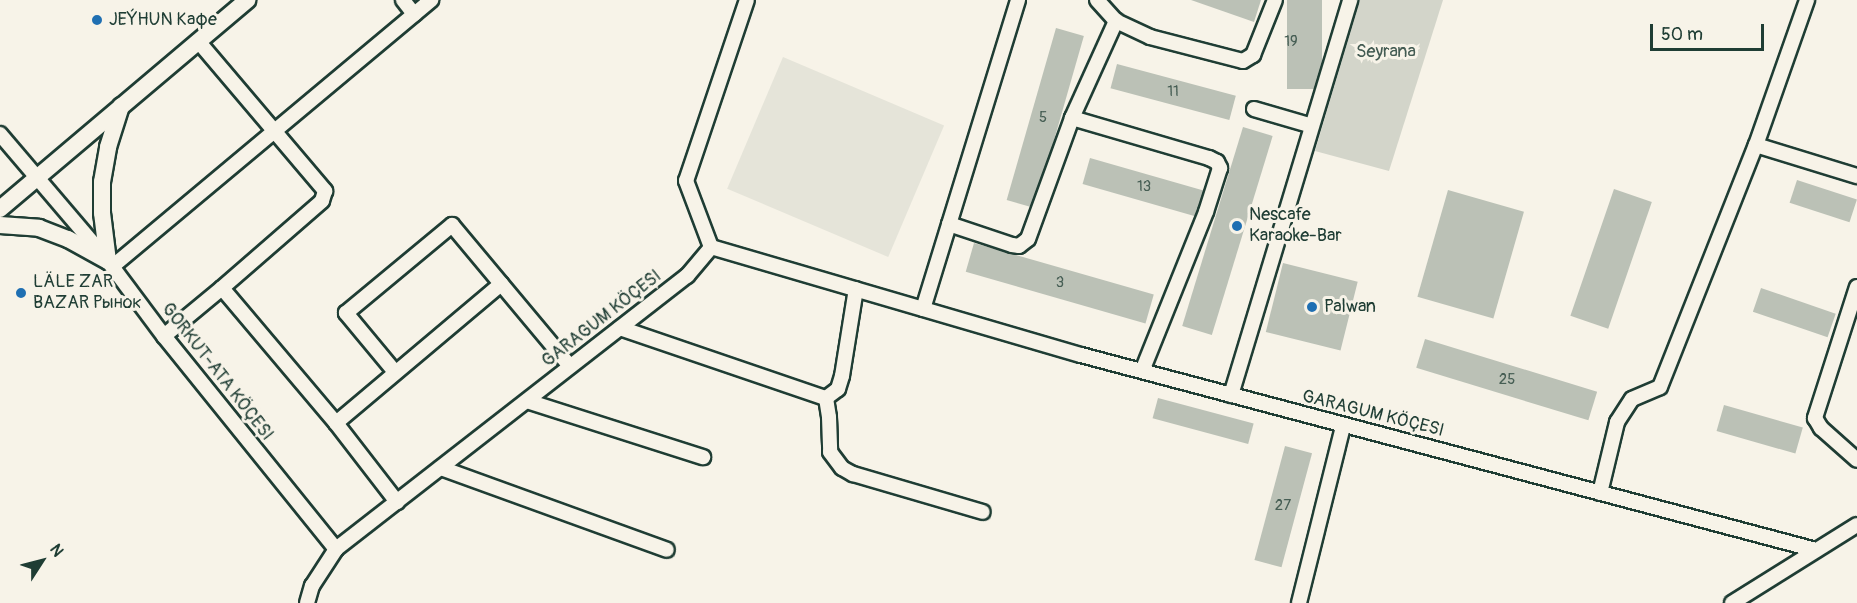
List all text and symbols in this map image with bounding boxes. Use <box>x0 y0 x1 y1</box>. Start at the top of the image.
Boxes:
place label: JEÝHUN Кафе <box>109 9 217 31</box>
scale bar <box>1653 12 1767 50</box>
marker: JEÝHUN Кафе <box>90 13 104 27</box>
text: 50 m <box>1661 23 1703 46</box>
house number: 19 <box>1284 33 1298 51</box>
park label: Seyrana <box>1356 41 1416 63</box>
house number: 11 <box>1167 83 1179 101</box>
house number: 5 <box>1039 109 1047 127</box>
house number: 13 <box>1137 178 1151 196</box>
place label: Nescafe Karaoke-Bar <box>1249 205 1342 248</box>
marker: Nescafe Karaoke-Bar <box>1230 219 1244 233</box>
street label: GARAGUM KÖÇESI <box>538 266 666 372</box>
place label: LÄLE ZAR BAZAR Рынок <box>33 272 142 314</box>
house number: 3 <box>1056 274 1064 292</box>
marker: LÄLE ZAR BAZAR Рынок <box>14 286 28 300</box>
place label: Palwan <box>1324 296 1376 318</box>
street label: GORKUT-ATA KÖÇESI <box>157 299 277 445</box>
marker: Palwan <box>1305 300 1319 314</box>
house number: 25 <box>1499 371 1515 389</box>
street label: GARAGUM KÖÇESI <box>1300 386 1446 442</box>
house number: 27 <box>1275 497 1291 515</box>
north arrow <box>12 531 72 591</box>
text: N <box>45 540 68 561</box>

